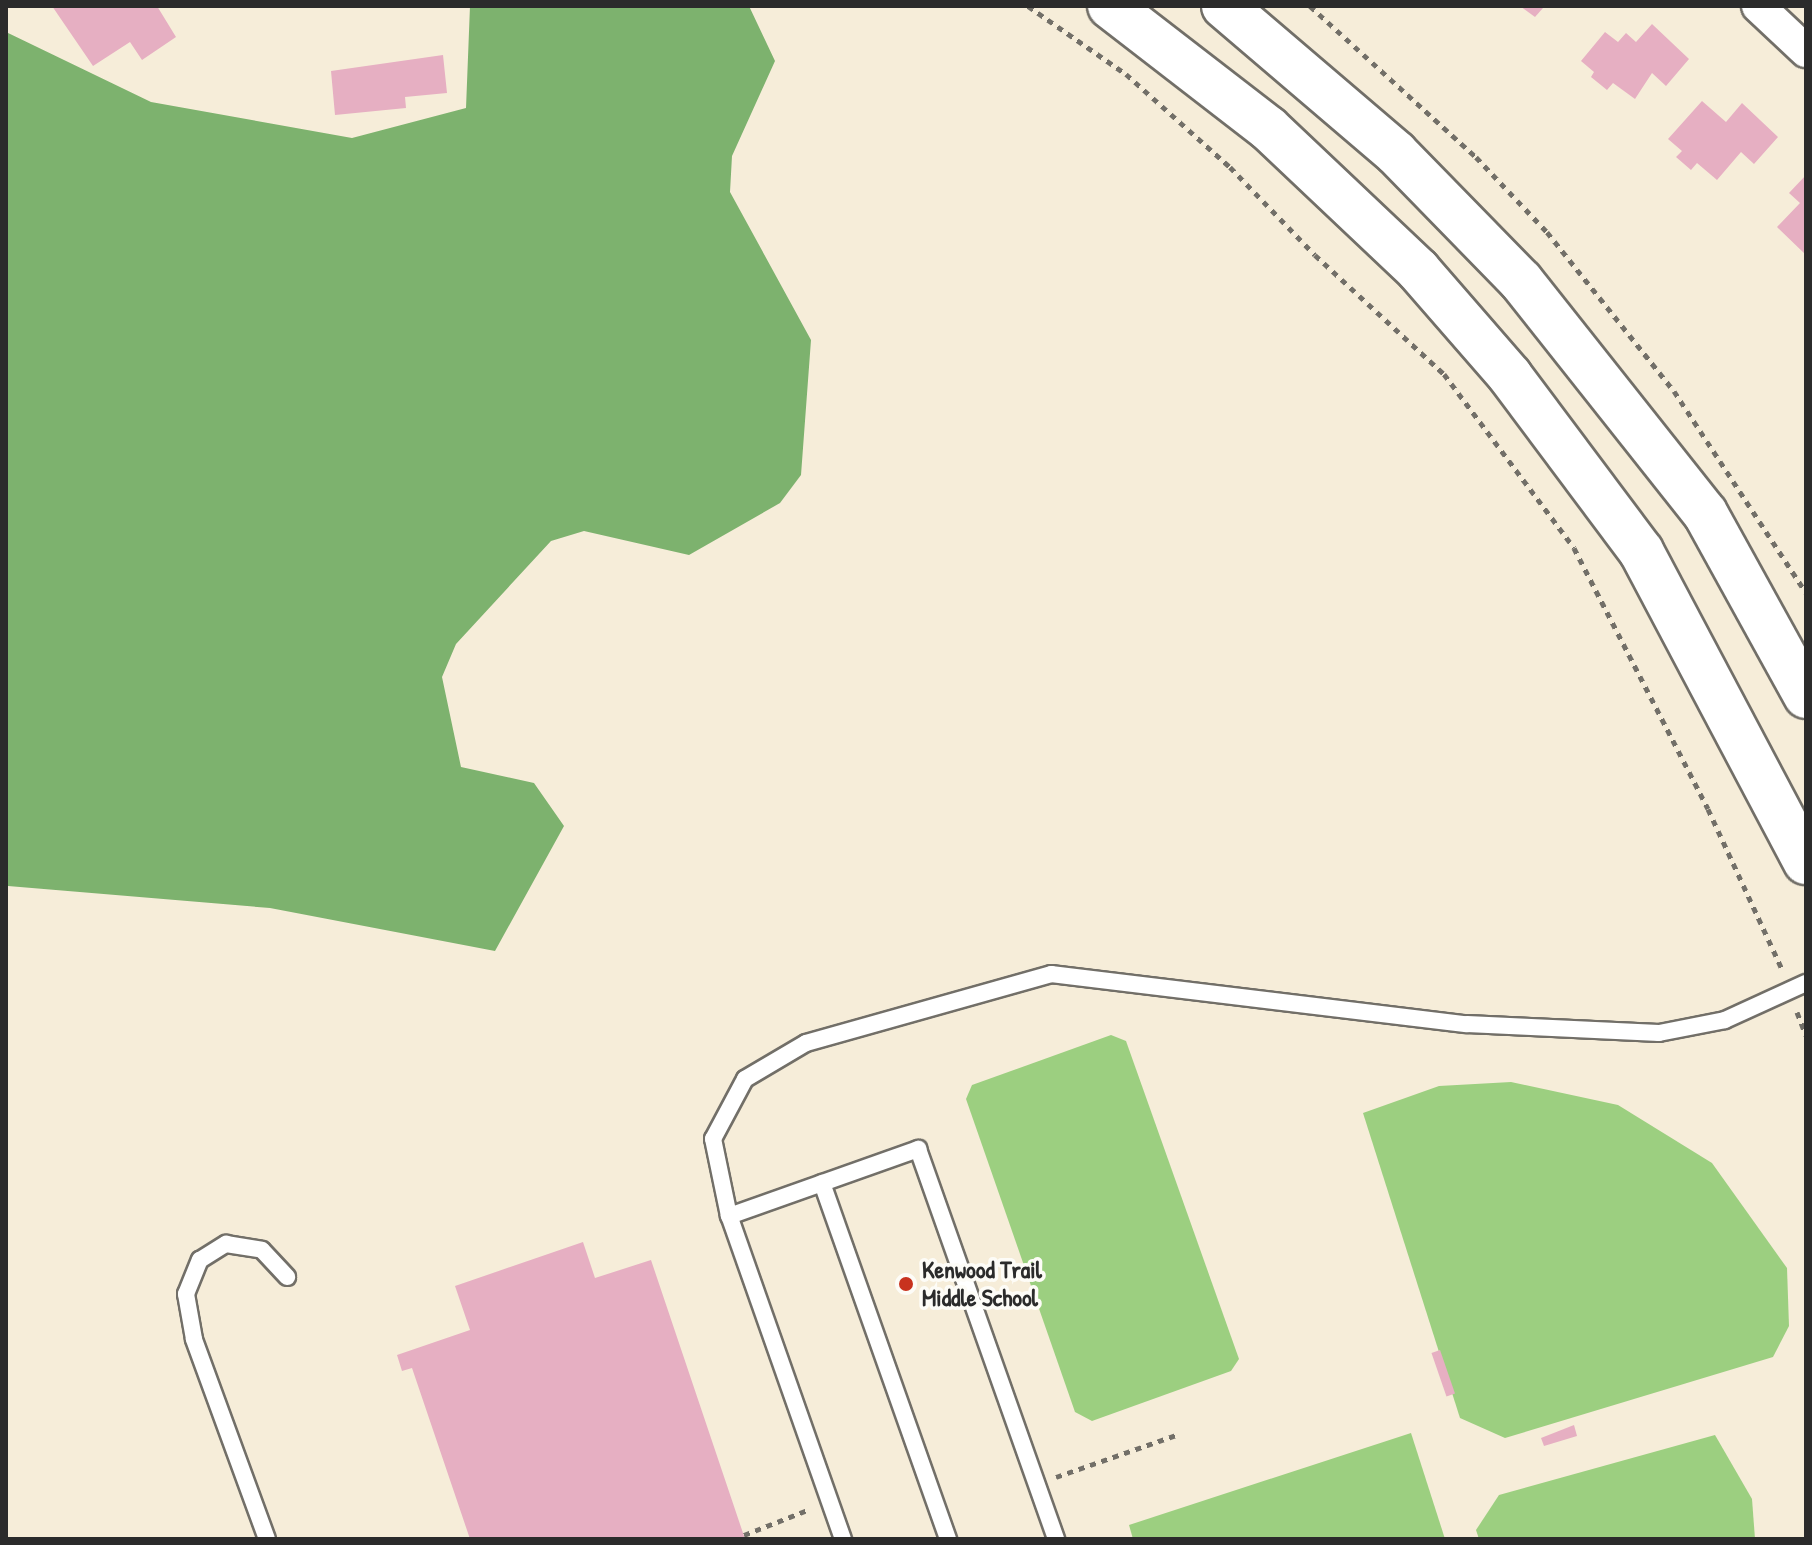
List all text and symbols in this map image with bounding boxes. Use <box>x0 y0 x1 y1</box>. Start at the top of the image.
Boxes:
place label: Kenwood Trail Middle School <box>922 1256 1042 1312</box>
marker: Kenwood Trail Middle School <box>897 1275 915 1293</box>

